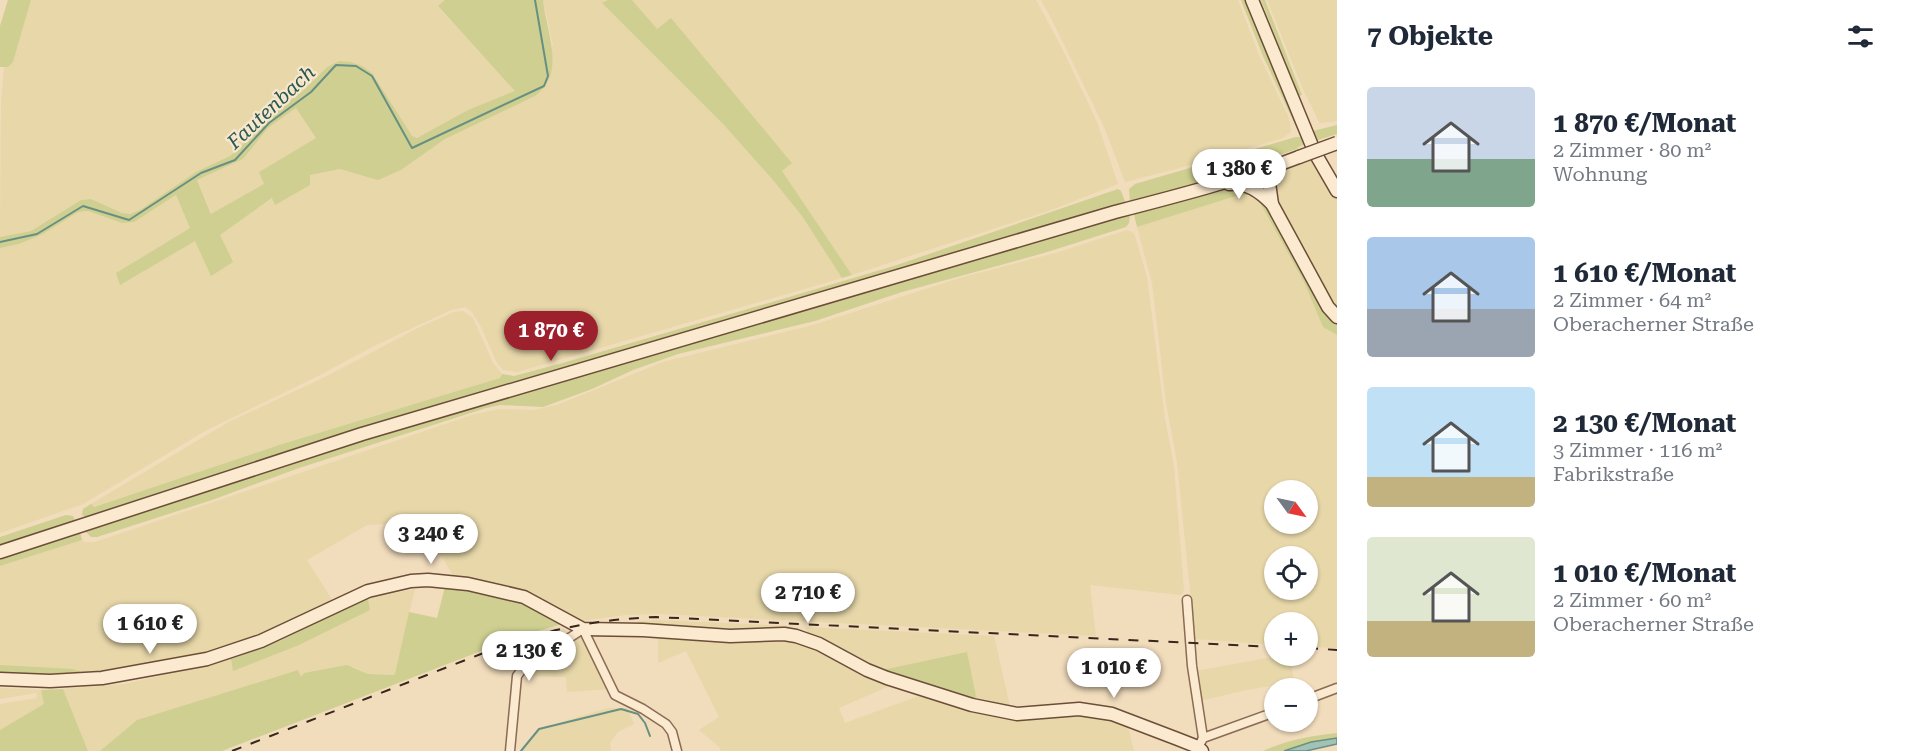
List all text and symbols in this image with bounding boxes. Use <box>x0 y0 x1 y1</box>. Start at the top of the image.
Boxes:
icon: filters <box>1844 20 1877 53</box>
text: 7 Objekte <box>1367 21 1493 51</box>
water label: Fautenbach <box>221 60 320 155</box>
text: 1 870 €/Monat <box>1553 108 1736 138</box>
icon: home <box>1415 111 1487 183</box>
text: 2 Zimmer · 80 m² <box>1553 138 1711 162</box>
pin: 1 380 € <box>1184 149 1294 200</box>
text: 1 380 € <box>1206 156 1272 180</box>
text: Wohnung <box>1553 162 1647 186</box>
text: 1 610 €/Monat <box>1553 258 1736 288</box>
icon: home <box>1415 261 1487 333</box>
text: 2 Zimmer · 64 m² <box>1553 288 1711 312</box>
pin: 1 870 € <box>496 311 606 362</box>
text: Oberacherner Straße <box>1553 312 1754 336</box>
text: 1 870 € <box>518 318 584 342</box>
text: 2 130 €/Monat <box>1553 408 1736 438</box>
icon: home <box>1415 411 1487 483</box>
text: 3 Zimmer · 116 m² <box>1553 438 1722 462</box>
text: Fabrikstraße <box>1553 462 1674 486</box>
north arrow <box>1264 480 1318 534</box>
map controls <box>1264 480 1318 732</box>
pin: 3 240 € <box>376 514 486 565</box>
text: 3 240 € <box>398 521 464 545</box>
button: locate <box>1264 546 1318 600</box>
text: 1 010 €/Monat <box>1553 558 1736 588</box>
icon: home <box>1415 561 1487 633</box>
pin: 2 710 € <box>753 573 863 624</box>
text: 2 710 € <box>775 580 841 604</box>
text: 2 Zimmer · 60 m² <box>1553 588 1711 612</box>
pin: 1 610 € <box>95 604 205 655</box>
text: 1 610 € <box>117 611 183 635</box>
button: + <box>1264 612 1318 666</box>
text: Oberacherner Straße <box>1553 612 1754 636</box>
pin: 2 130 € <box>474 631 584 682</box>
text: 2 130 € <box>496 638 562 662</box>
pin: 1 010 € <box>1059 648 1169 699</box>
text: 1 010 € <box>1081 655 1147 679</box>
button: − <box>1264 678 1318 732</box>

